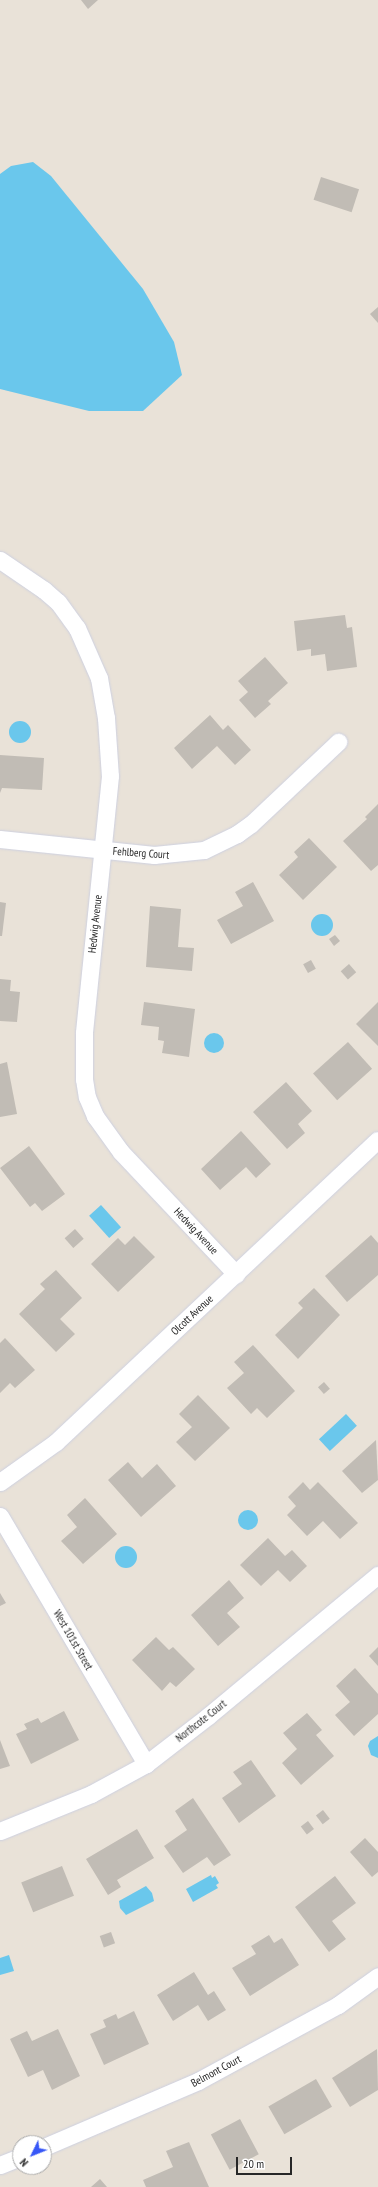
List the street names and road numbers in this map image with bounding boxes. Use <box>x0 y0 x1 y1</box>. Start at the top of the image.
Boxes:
street label: Fehlberg Court <box>112 844 170 862</box>
street label: Hedwig Avenue <box>85 894 105 954</box>
street label: Hedwig Avenue <box>171 1205 221 1257</box>
street label: Olcott Avenue <box>168 1292 216 1338</box>
street label: West 101st Street <box>50 1608 96 1672</box>
street label: Northcote Court <box>173 1697 229 1745</box>
street label: Belmont Court <box>189 2052 243 2090</box>

